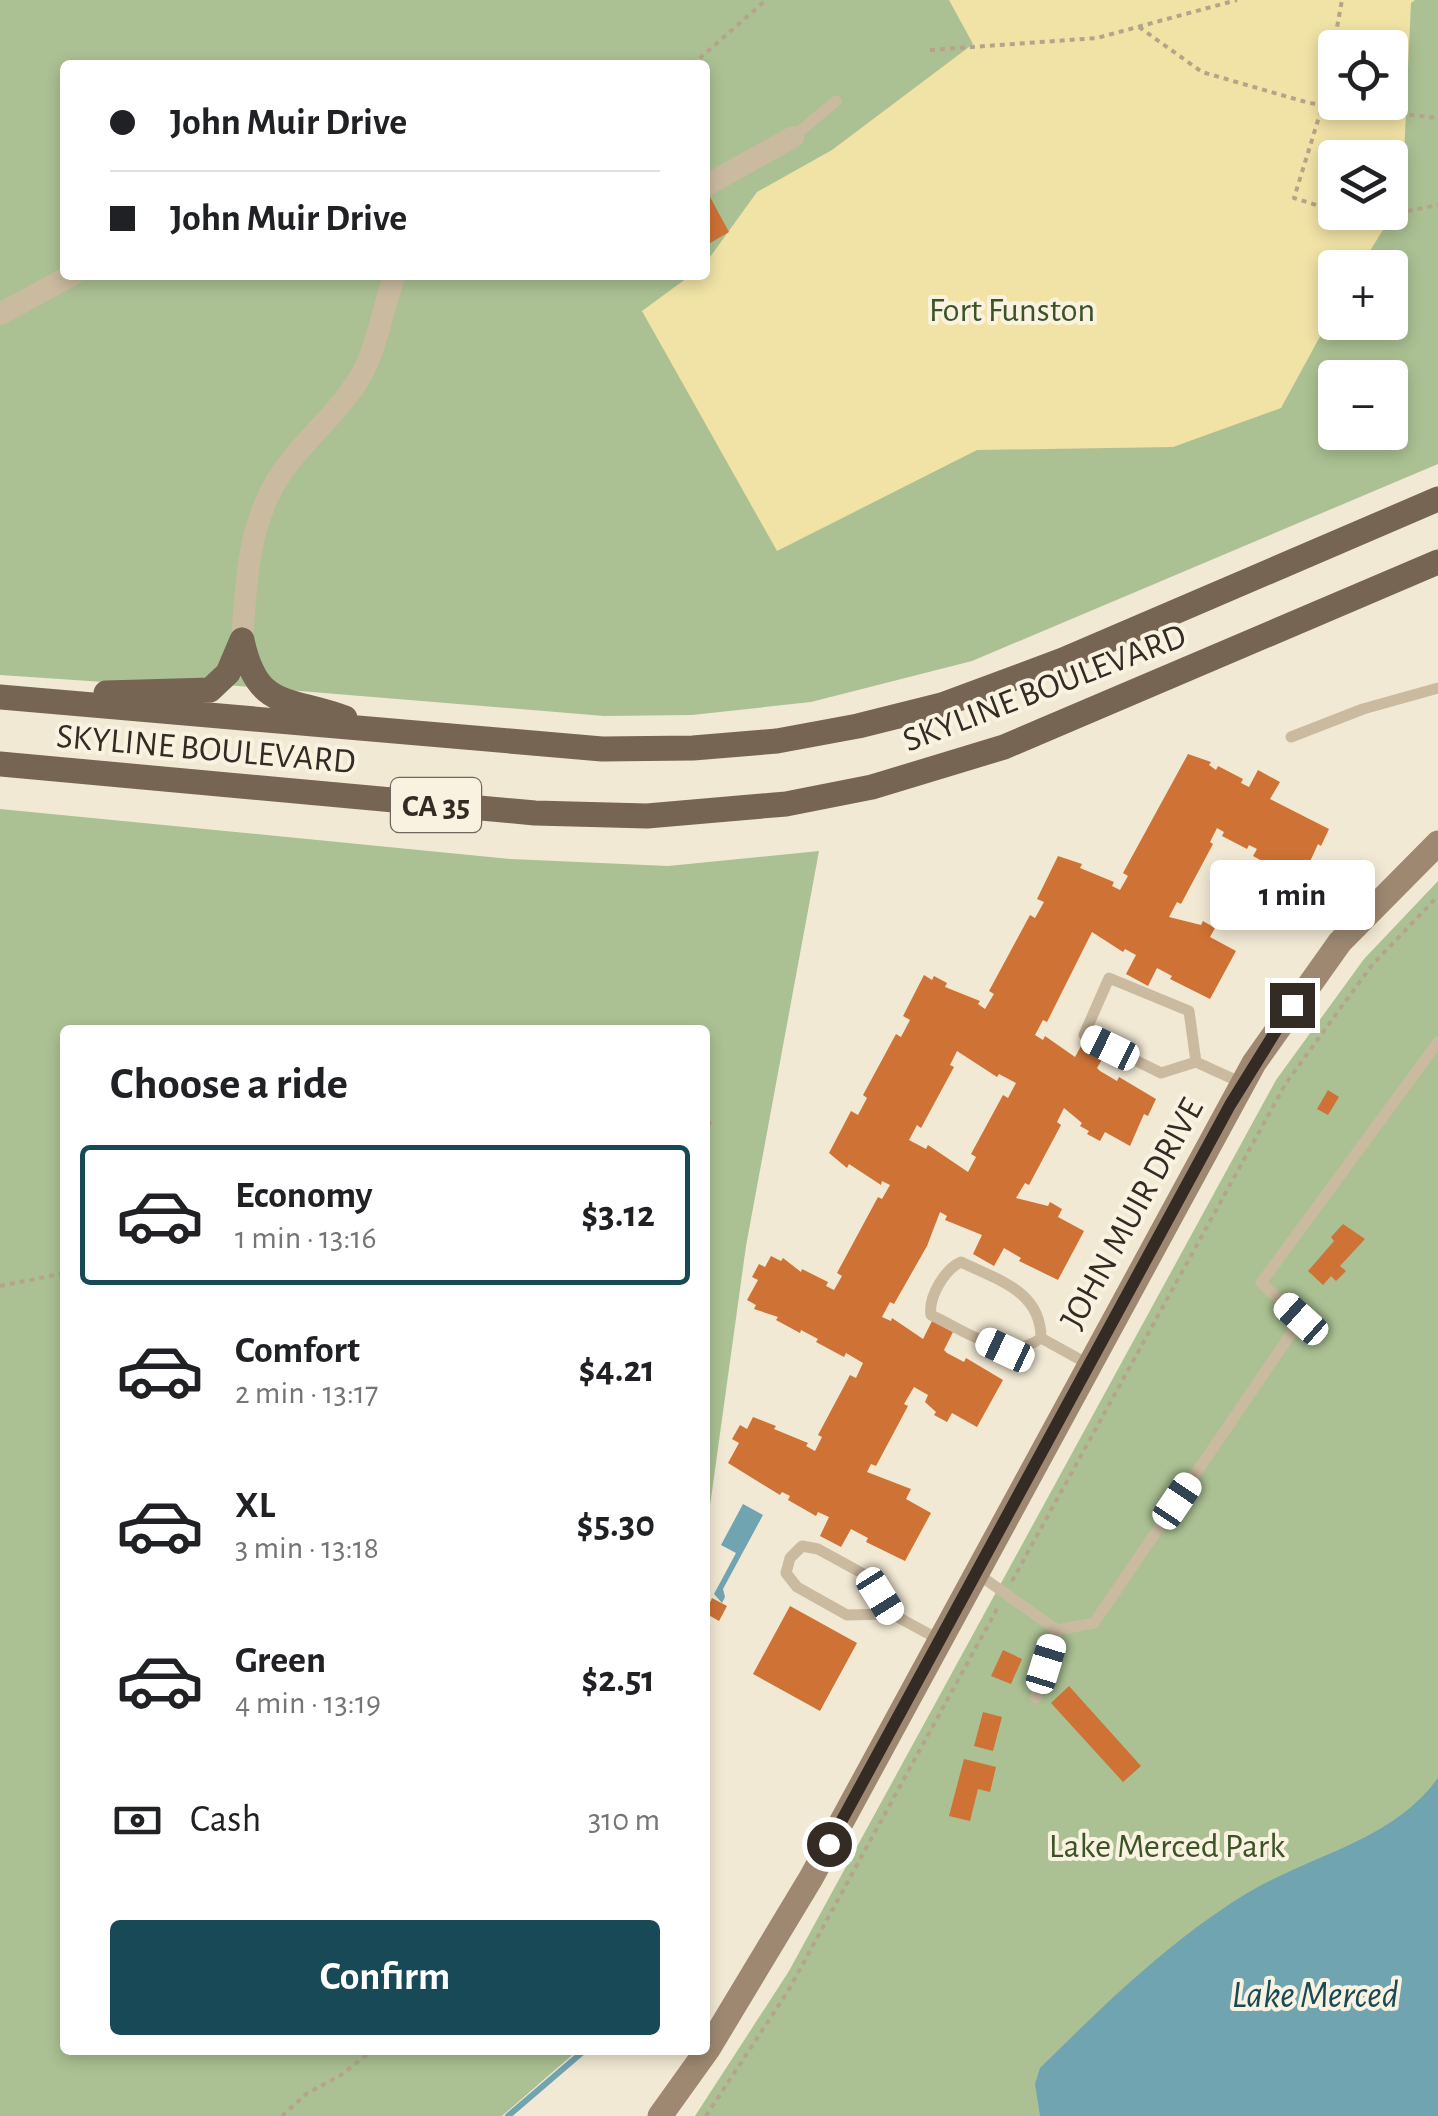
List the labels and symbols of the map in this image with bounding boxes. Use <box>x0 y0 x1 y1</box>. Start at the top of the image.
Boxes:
park label: Fort Funston <box>929 293 1095 328</box>
street label: SKYLINE BOULEVARD <box>898 618 1191 759</box>
street label: SKYLINE BOULEVARD <box>55 719 357 780</box>
road number: CA 35 <box>391 778 481 832</box>
callout: 1 min <box>1210 860 1374 930</box>
route end <box>1270 983 1315 1028</box>
car <box>1076 1021 1144 1075</box>
street label: JOHN MUIR DRIVE <box>1055 1092 1210 1335</box>
car <box>1269 1288 1333 1350</box>
car <box>971 1324 1039 1376</box>
car <box>1148 1468 1206 1534</box>
car <box>851 1563 909 1629</box>
car <box>1023 1631 1069 1697</box>
route start <box>807 1822 852 1867</box>
park label: Lake Merced Park <box>1049 1829 1285 1864</box>
water label: Lake Merced <box>1232 1977 1399 2015</box>

